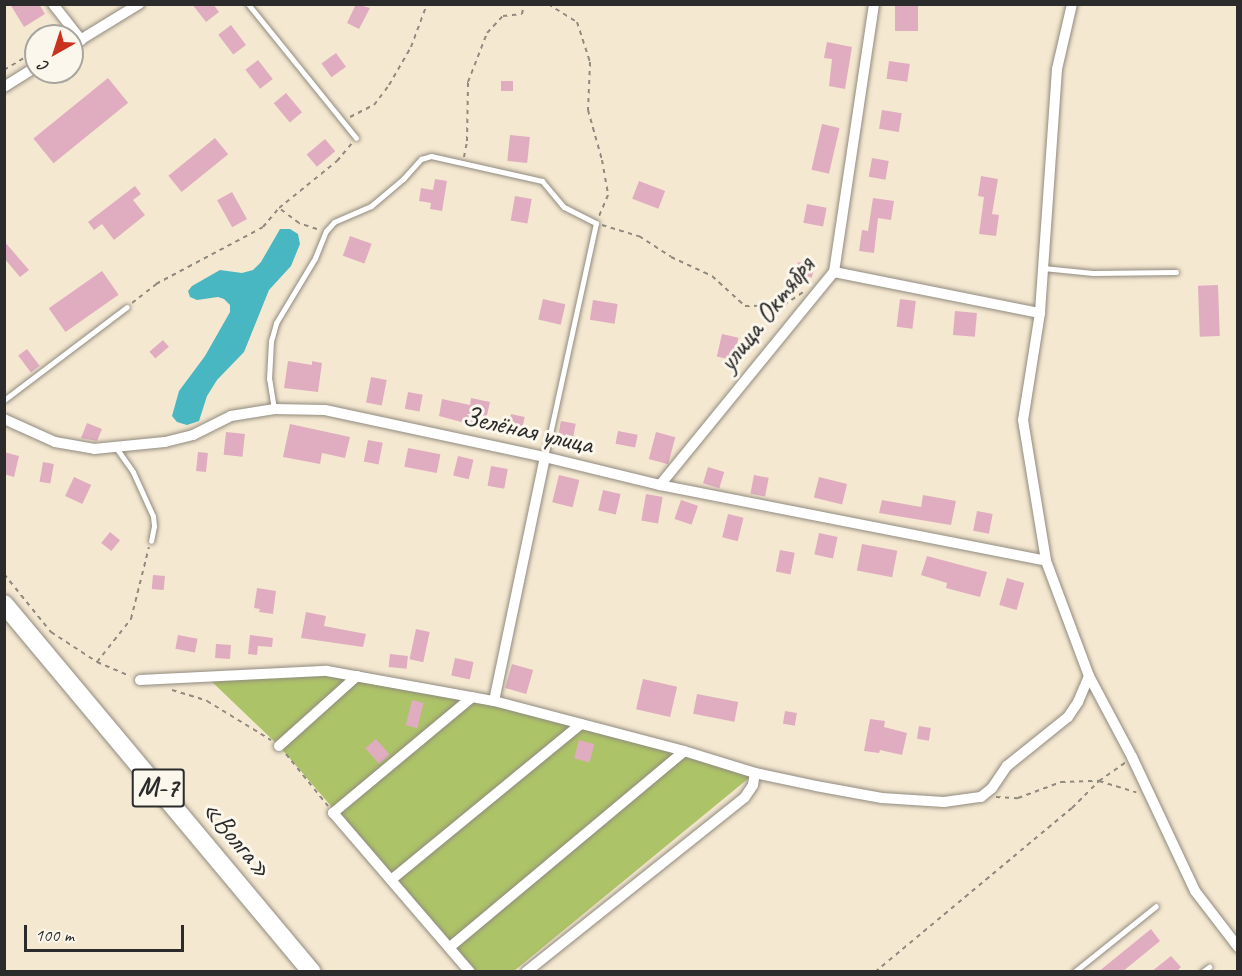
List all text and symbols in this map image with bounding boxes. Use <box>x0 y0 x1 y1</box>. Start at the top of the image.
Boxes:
north arrow <box>24 24 84 84</box>
text: С <box>35 56 53 77</box>
street label: улица Октября <box>710 249 822 379</box>
street label: Зелёная улица <box>458 398 598 462</box>
road number: М-7 <box>131 764 185 812</box>
street label: «Волга» <box>195 793 279 885</box>
scale bar <box>27 913 188 951</box>
text: 100 m <box>35 924 74 946</box>

